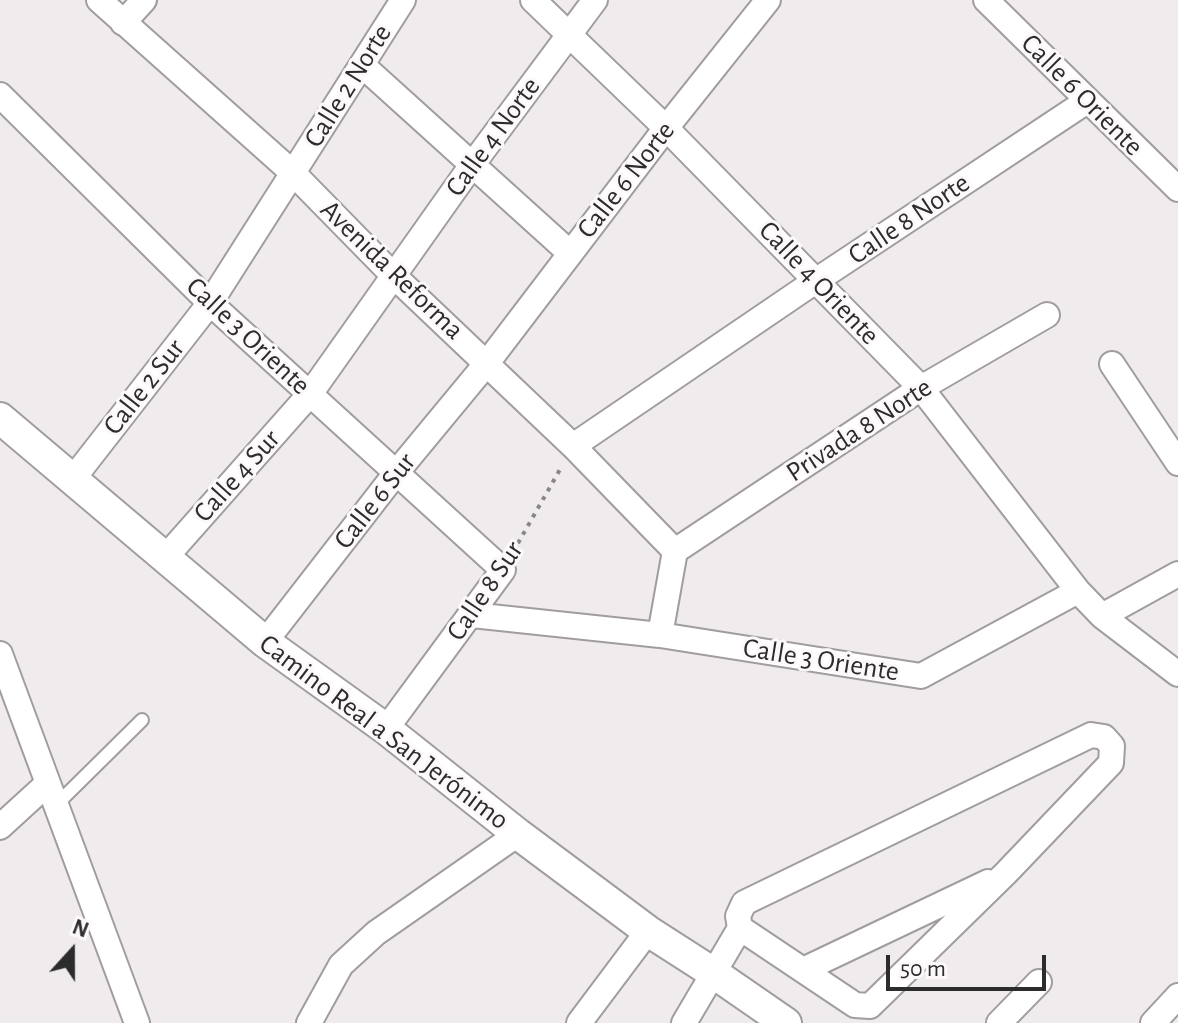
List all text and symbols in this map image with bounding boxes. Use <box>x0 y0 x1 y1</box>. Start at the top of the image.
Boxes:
street label: Calle 2 Norte <box>297 18 399 154</box>
street label: Calle 6 Oriente <box>1014 27 1150 163</box>
street label: Calle 4 Norte <box>438 71 548 203</box>
street label: Calle 6 Norte <box>570 115 682 245</box>
street label: Calle 8 Norte <box>842 166 976 272</box>
street label: Avenida Reforma <box>313 193 471 347</box>
street label: Calle 4 Oriente <box>752 214 886 352</box>
street label: Calle 3 Oriente <box>179 270 317 402</box>
street label: Calle 2 Sur <box>96 332 192 442</box>
street label: Privada 8 Norte <box>780 371 938 489</box>
street label: Calle 4 Sur <box>187 423 287 529</box>
street label: Calle 6 Sur <box>327 446 423 556</box>
street label: Calle 8 Sur <box>439 535 531 647</box>
street label: Camino Real a San Jerónimo <box>253 627 515 837</box>
street label: Calle 3 Oriente <box>741 631 901 689</box>
north arrow <box>32 911 112 991</box>
text: N <box>70 916 92 942</box>
scale bar <box>890 939 1050 989</box>
text: 50 m <box>900 957 946 981</box>

